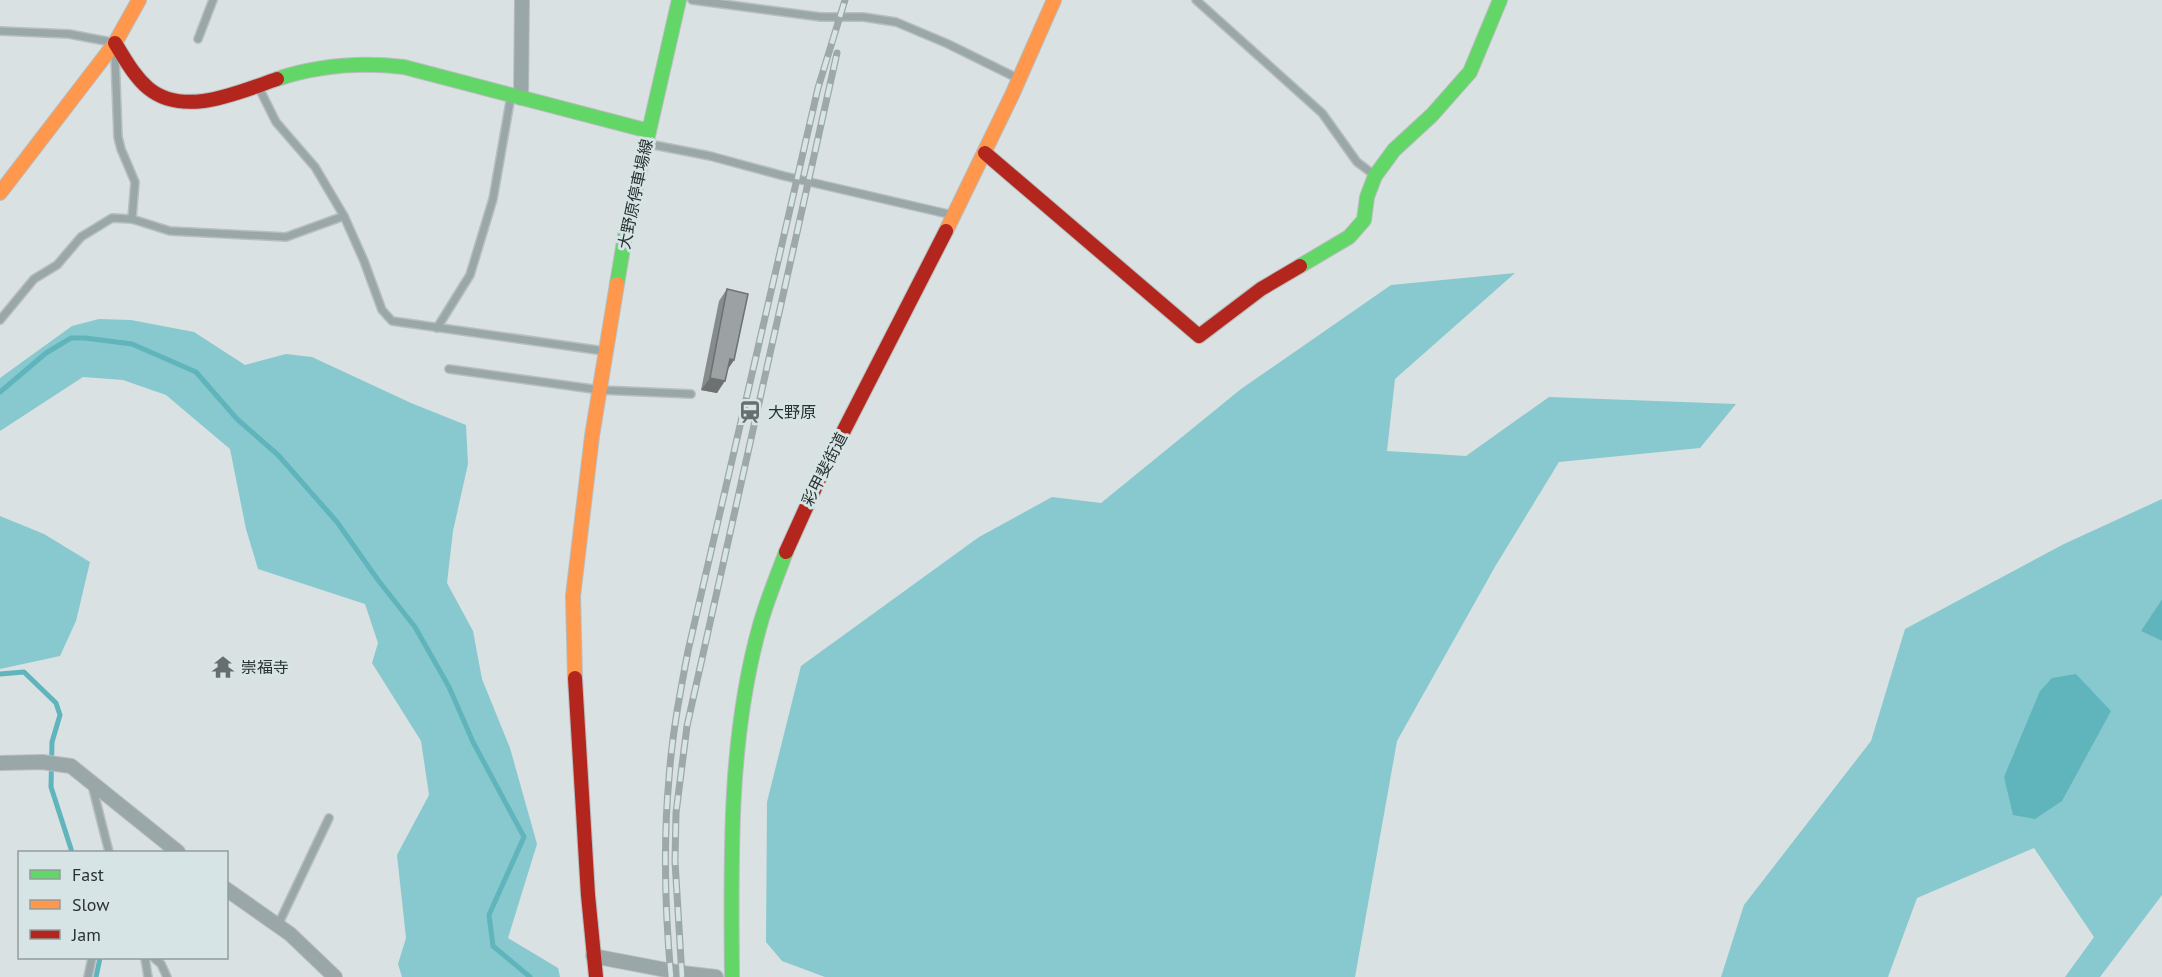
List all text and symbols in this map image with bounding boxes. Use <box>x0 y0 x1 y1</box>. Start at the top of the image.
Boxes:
street label: 大野原停車場線 <box>614 137 656 251</box>
station icon: 大野原 <box>737 399 763 425</box>
place label: 大野原 <box>768 402 816 422</box>
street label: 彩甲斐街道 <box>797 429 851 509</box>
temple icon: 崇福寺 <box>210 654 236 680</box>
place label: 崇福寺 <box>241 657 289 677</box>
legend <box>18 851 228 959</box>
text: Fast <box>72 863 104 886</box>
text: Slow <box>72 893 110 916</box>
text: Jam <box>71 923 101 946</box>

